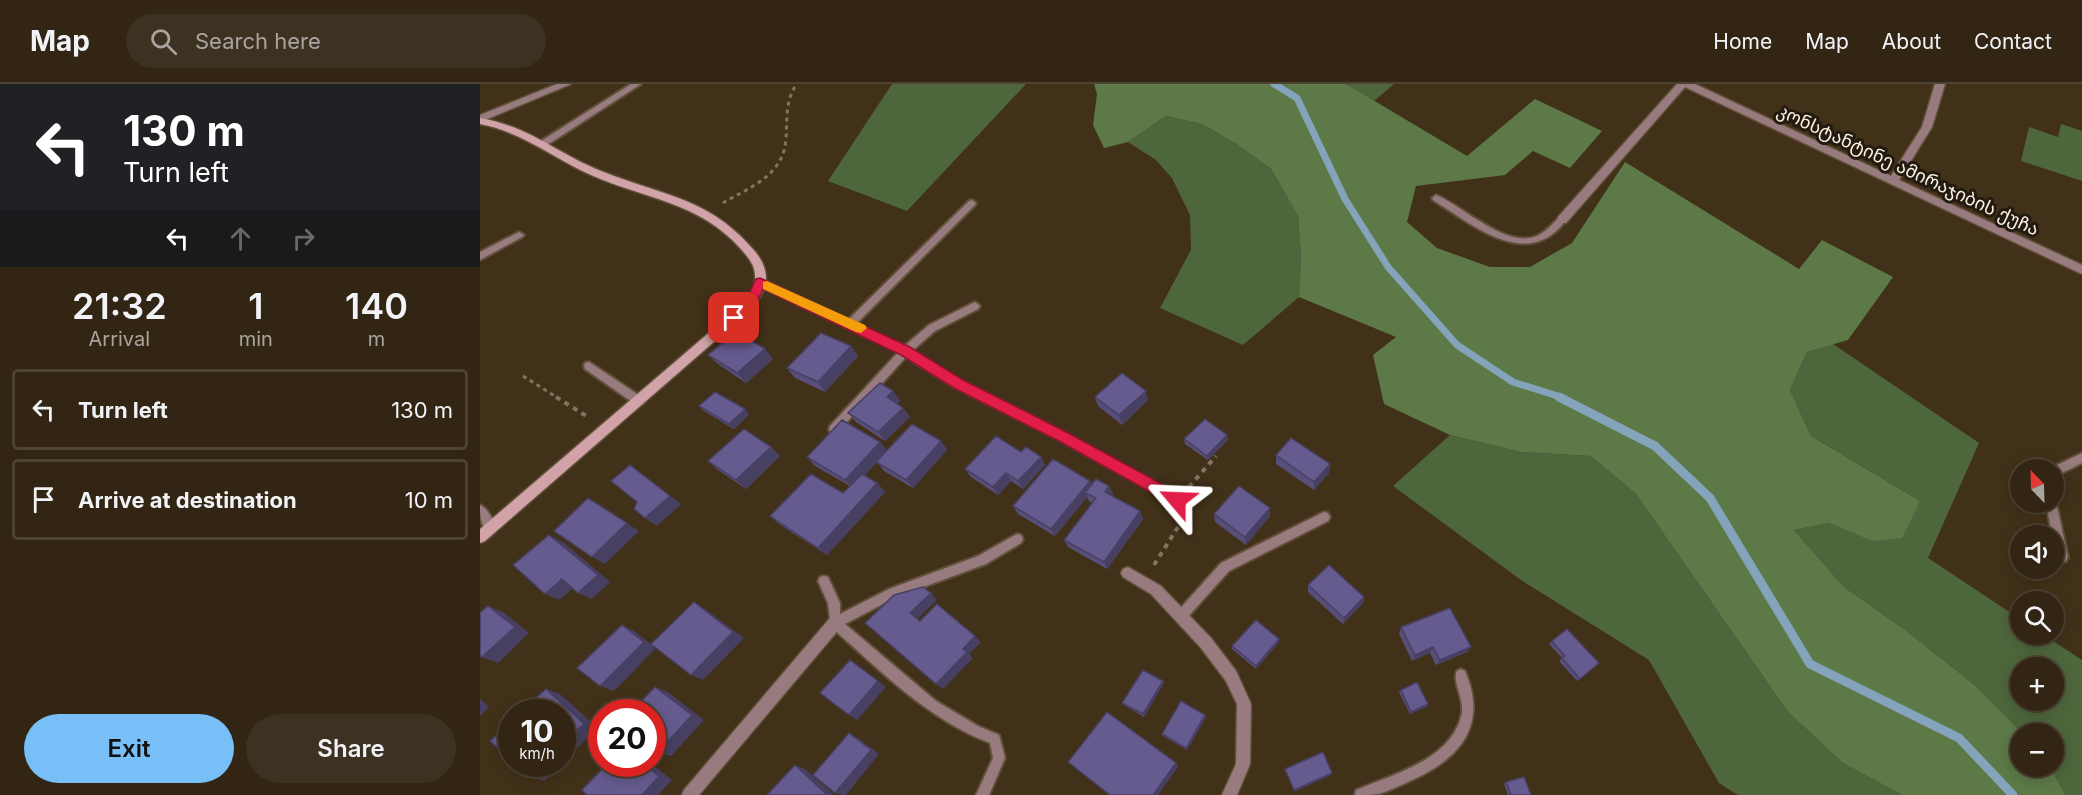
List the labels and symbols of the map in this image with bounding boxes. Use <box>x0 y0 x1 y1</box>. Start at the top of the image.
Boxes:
street label: კონსტანტინე ამირაჯიბის ქუჩა <box>1774 100 2042 240</box>
pin <box>708 292 759 343</box>
north arrow <box>2010 459 2064 513</box>
position arrow <box>1145 468 1209 532</box>
speed limit sign: 20 <box>588 699 666 777</box>

